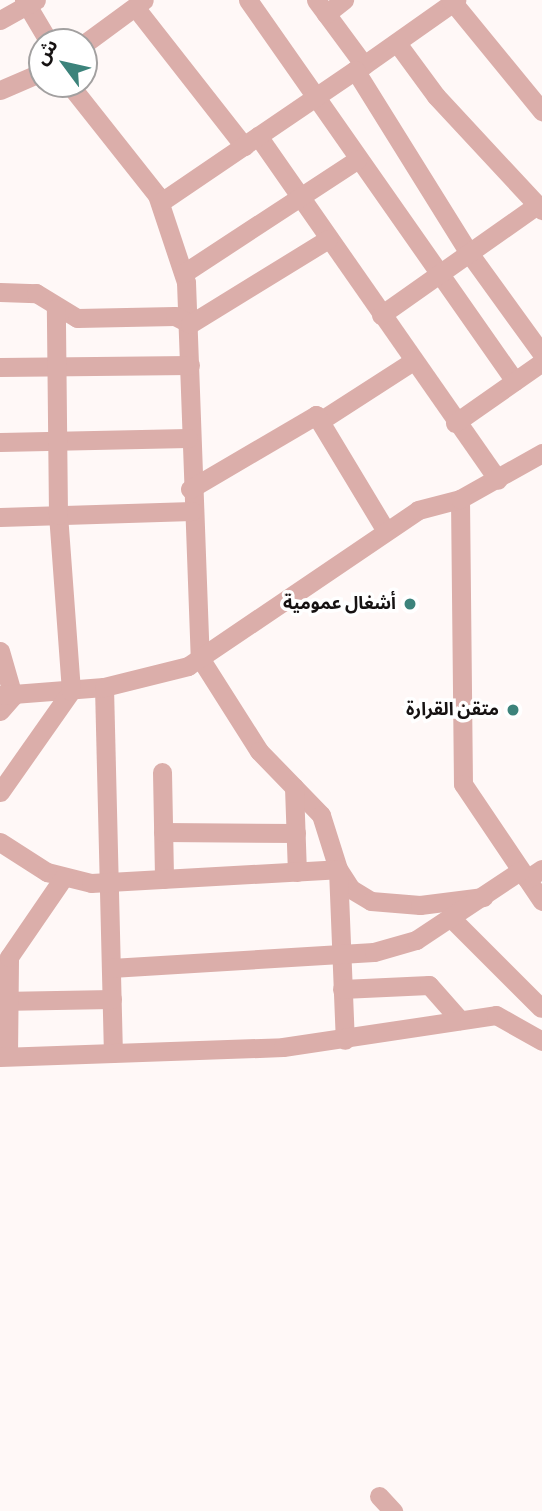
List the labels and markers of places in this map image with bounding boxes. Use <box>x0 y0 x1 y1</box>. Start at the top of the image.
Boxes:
place label: أشغال عمومية <box>283 593 396 615</box>
marker: أشغال عمومية <box>402 596 418 612</box>
place label: متقن القرارة <box>406 699 499 721</box>
marker: متقن القرارة <box>505 702 521 718</box>

